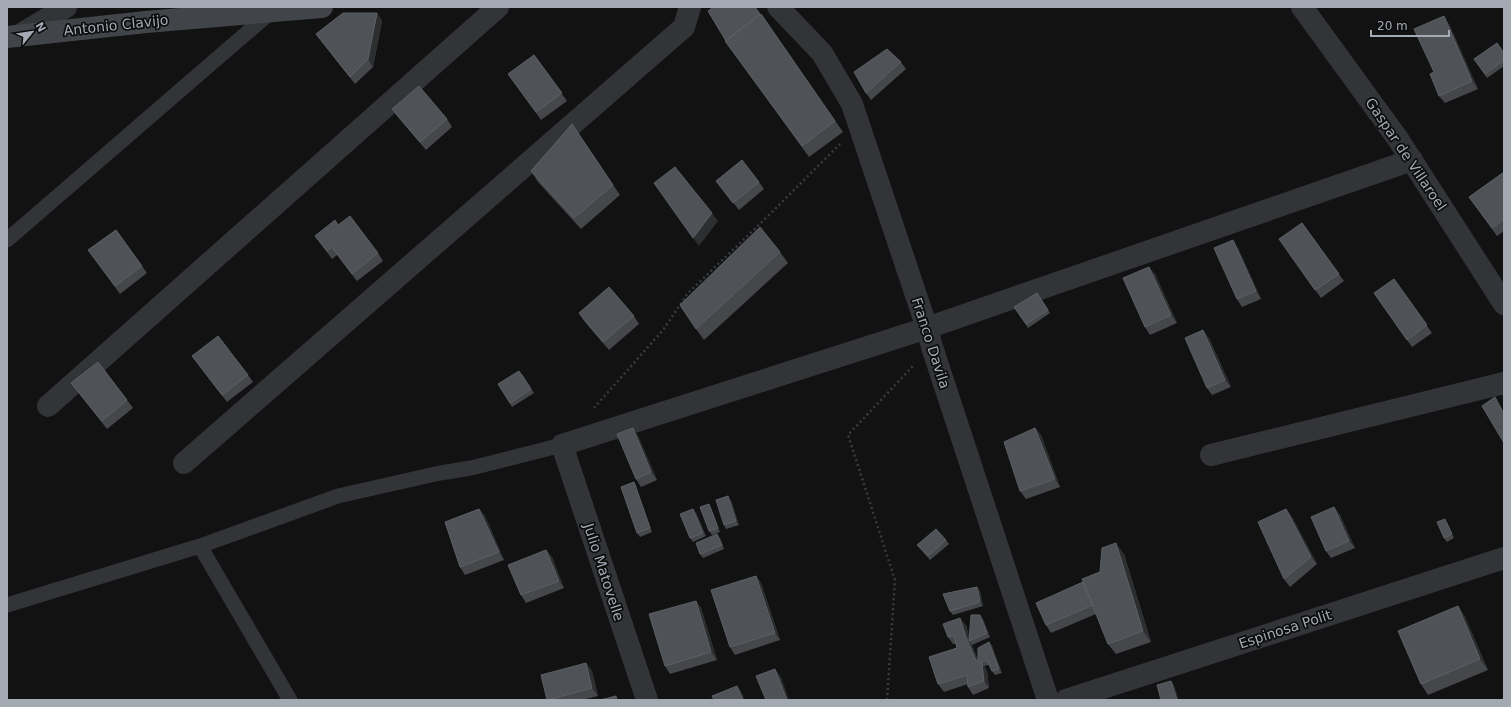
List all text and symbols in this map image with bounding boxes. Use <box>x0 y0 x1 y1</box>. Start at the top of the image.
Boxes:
north arrow <box>12 12 52 52</box>
street label: Antonio Clavijo <box>63 12 169 38</box>
scale bar <box>1371 12 1449 38</box>
text: 20 m <box>1377 19 1408 33</box>
text: N <box>32 20 48 34</box>
street label: Gaspar de Villaroel <box>1362 95 1450 213</box>
street label: Franco Davila <box>909 295 953 391</box>
street label: Julio Matovelle <box>580 520 627 623</box>
street label: Espinosa Polit <box>1237 606 1334 652</box>

